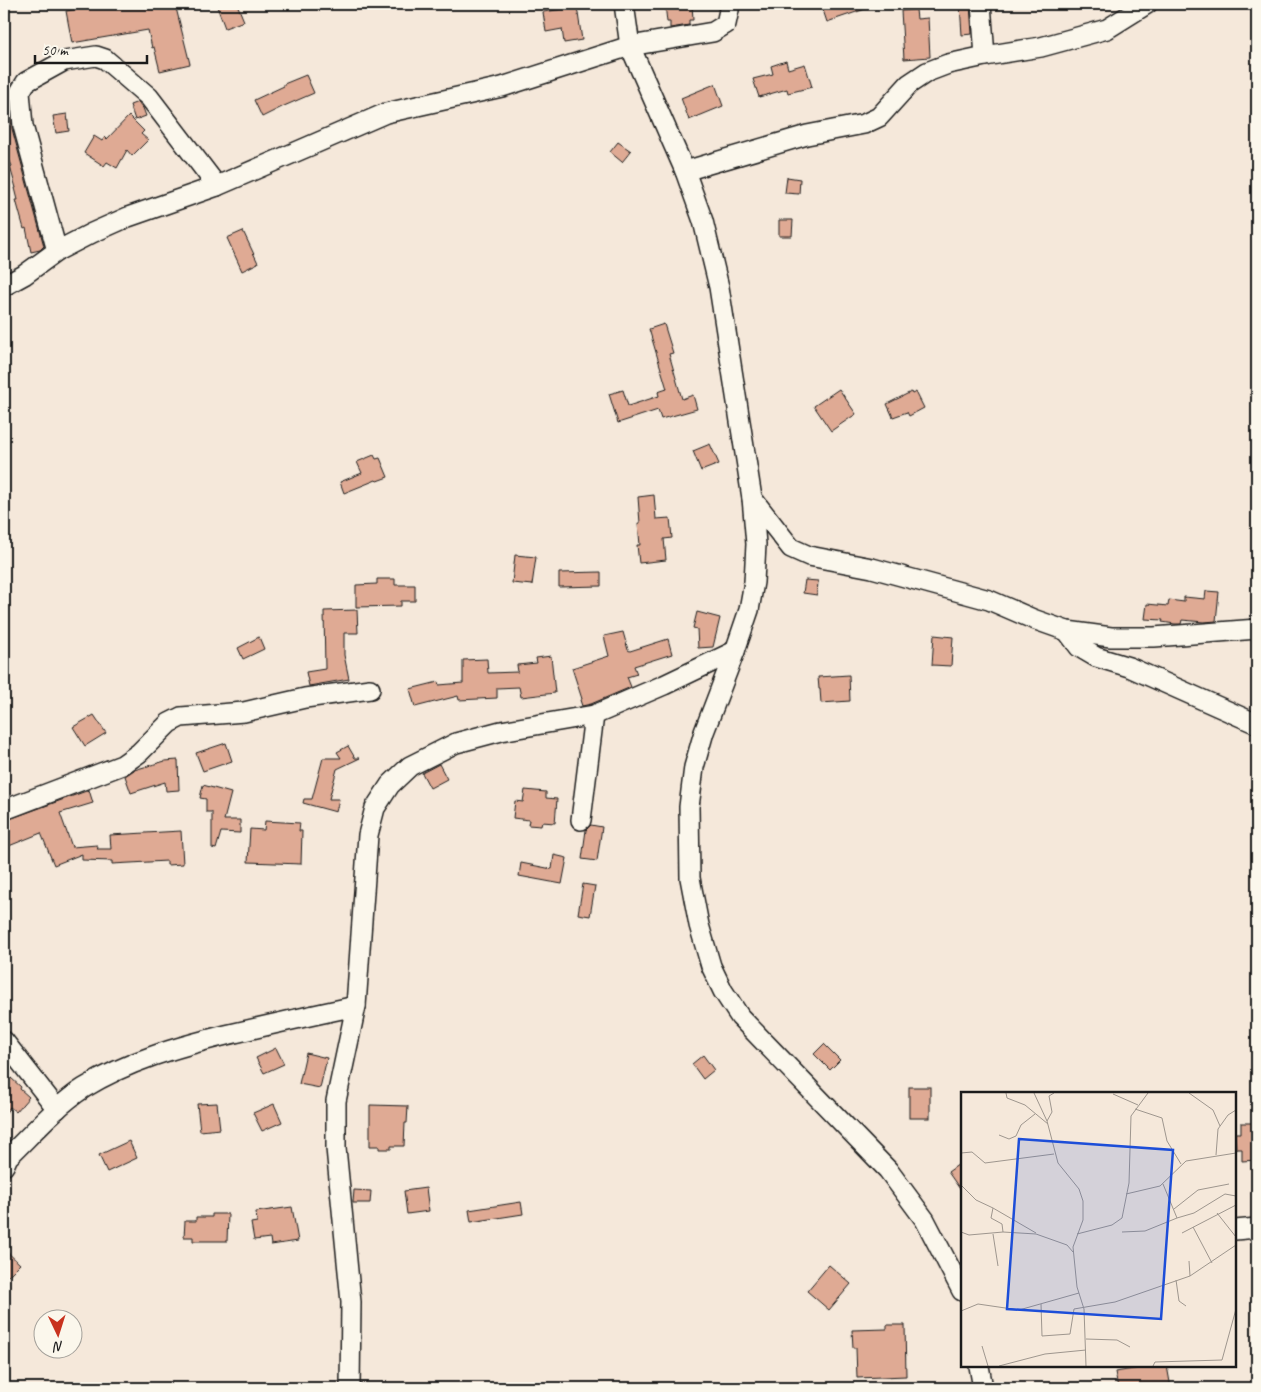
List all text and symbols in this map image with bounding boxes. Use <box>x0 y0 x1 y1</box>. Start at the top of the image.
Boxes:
scale bar <box>35 32 148 64</box>
text: 50 m <box>42 41 69 60</box>
inset map <box>961 1092 1236 1367</box>
north arrow <box>32 1310 82 1360</box>
text: N <box>52 1338 64 1355</box>

